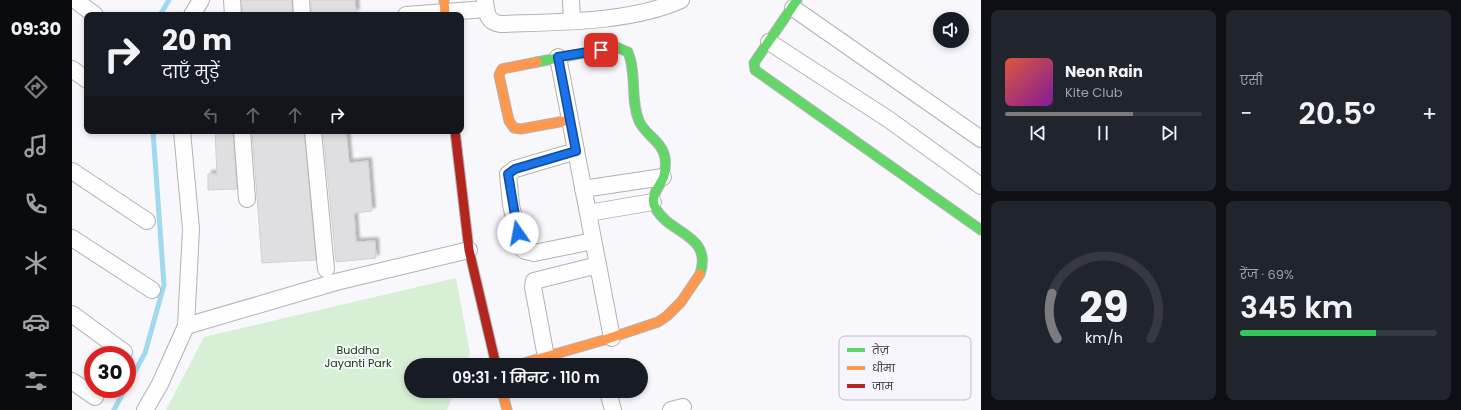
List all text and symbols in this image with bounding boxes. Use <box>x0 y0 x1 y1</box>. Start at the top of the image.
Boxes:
map controls <box>933 12 969 48</box>
button: sound <box>933 12 969 48</box>
text: 09:30 <box>11 16 61 41</box>
text: 20 m <box>162 21 232 60</box>
icon: right <box>96 28 148 80</box>
pin <box>584 33 618 67</box>
icon: arrive <box>590 39 612 61</box>
text: दाएँ मुड़ें <box>162 59 219 84</box>
text: Neon Rain <box>1065 61 1143 82</box>
text: एसी <box>1240 71 1263 90</box>
icon: directions <box>22 73 50 101</box>
text: Kite Club <box>1065 83 1123 102</box>
text: 20.5° <box>1299 92 1376 135</box>
text: − <box>1240 98 1252 129</box>
text: + <box>1422 98 1437 129</box>
icon: left <box>200 104 222 126</box>
icon: ahead <box>242 104 264 126</box>
icon: ahead <box>284 104 306 126</box>
icon: right <box>326 104 348 126</box>
icon: previous <box>1027 122 1049 144</box>
icon: pause <box>1092 122 1114 144</box>
icon: next <box>1158 122 1180 144</box>
icon: music <box>22 132 50 160</box>
icon: phone <box>22 190 50 218</box>
position arrow <box>497 212 539 254</box>
icon: climate <box>22 249 50 277</box>
text: रेंज · 69% <box>1240 265 1294 284</box>
text: 29 <box>1079 277 1128 336</box>
text: 345 km <box>1240 286 1353 329</box>
icon: car <box>22 308 50 336</box>
text: km/h <box>1084 327 1123 347</box>
legend <box>839 336 971 400</box>
park label: Buddha Jayanti Park <box>324 342 392 371</box>
text: तेज़ <box>871 342 890 358</box>
speed limit sign: 30 <box>84 346 136 398</box>
text: धीमा <box>872 360 896 376</box>
icon: filters <box>22 367 50 395</box>
text: 09:31 · 1 मिनट · 110 m <box>452 367 600 388</box>
text: जाम <box>871 378 893 394</box>

